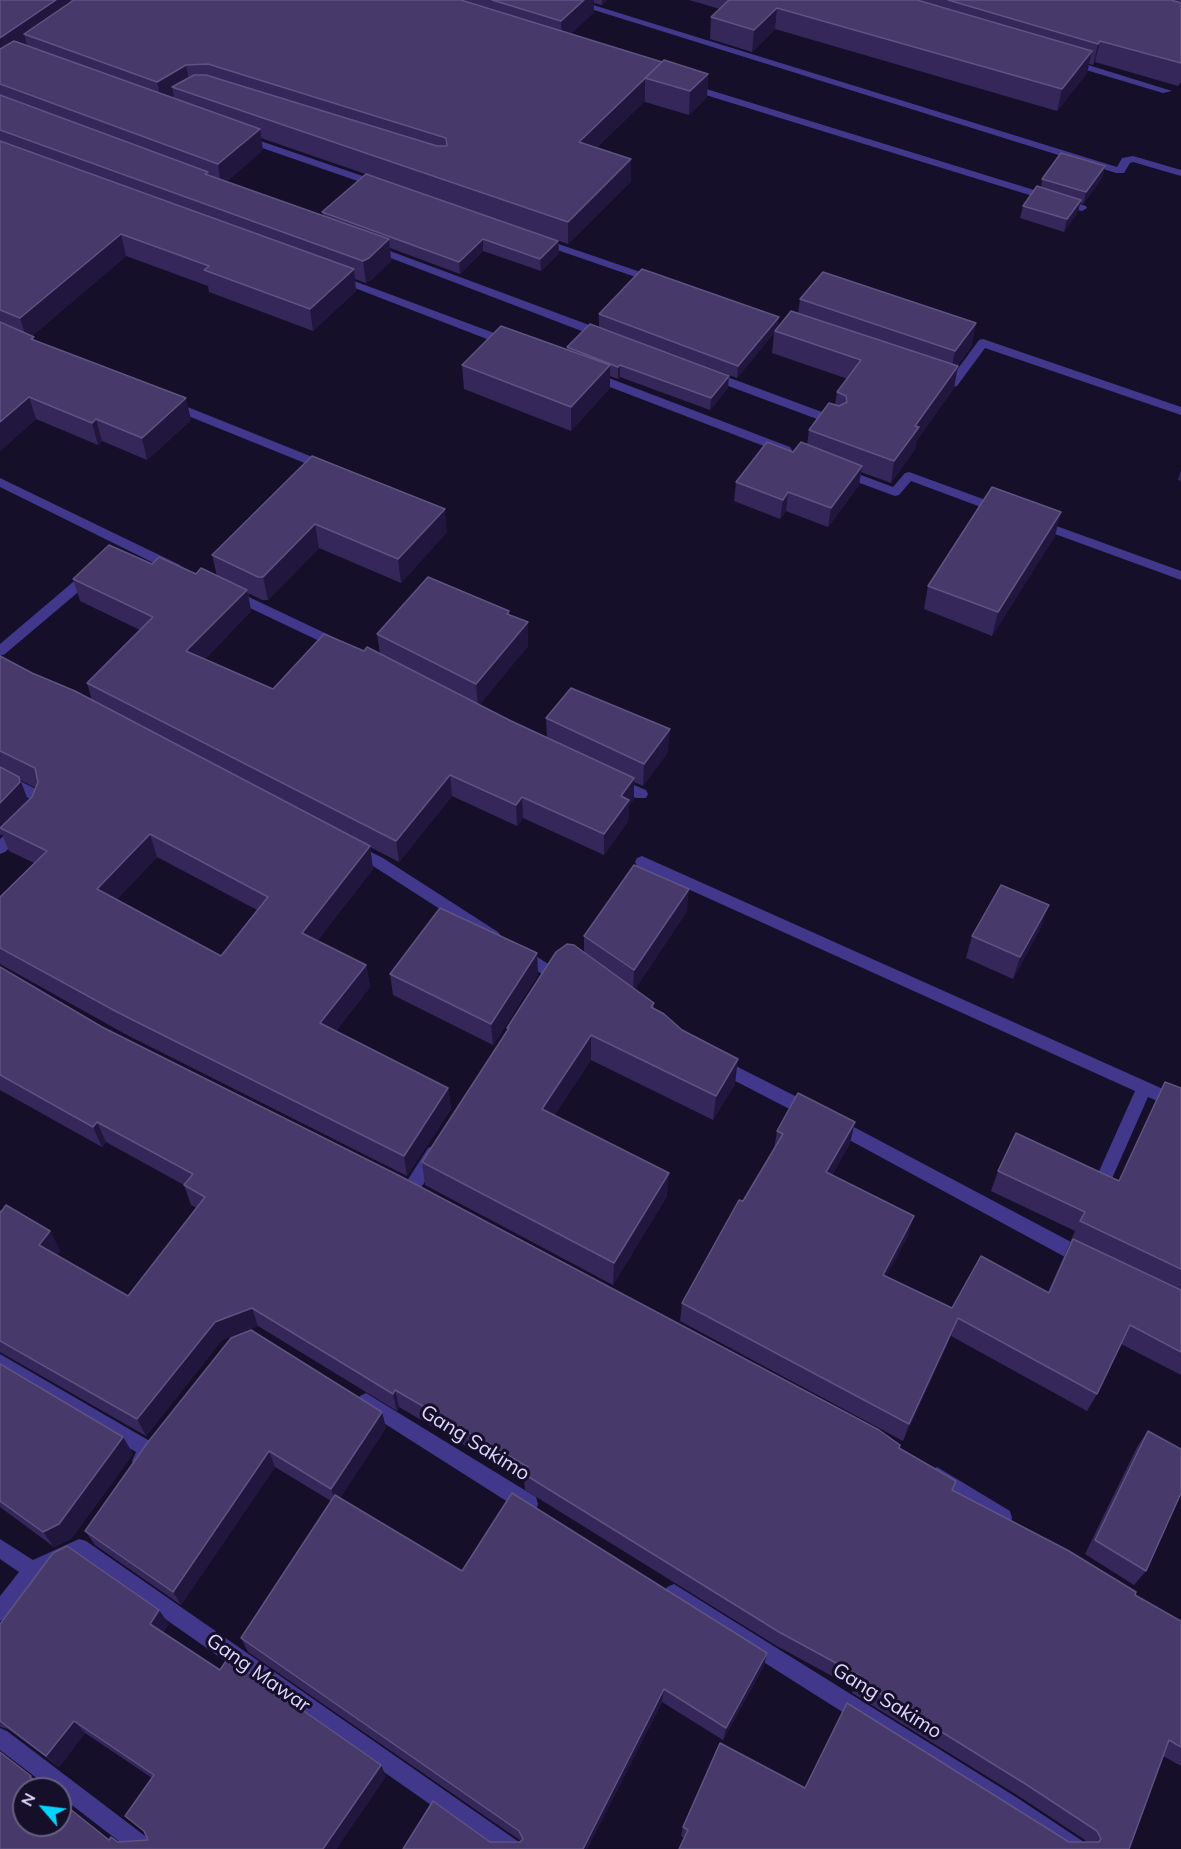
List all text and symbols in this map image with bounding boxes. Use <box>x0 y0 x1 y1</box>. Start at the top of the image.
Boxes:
street label: Gang Sakimo <box>416 1400 534 1486</box>
street label: Gang Mawar <box>202 1628 314 1718</box>
street label: Gang Sakimo <box>828 1658 946 1744</box>
north arrow <box>12 1777 72 1837</box>
text: N <box>16 1789 40 1810</box>

